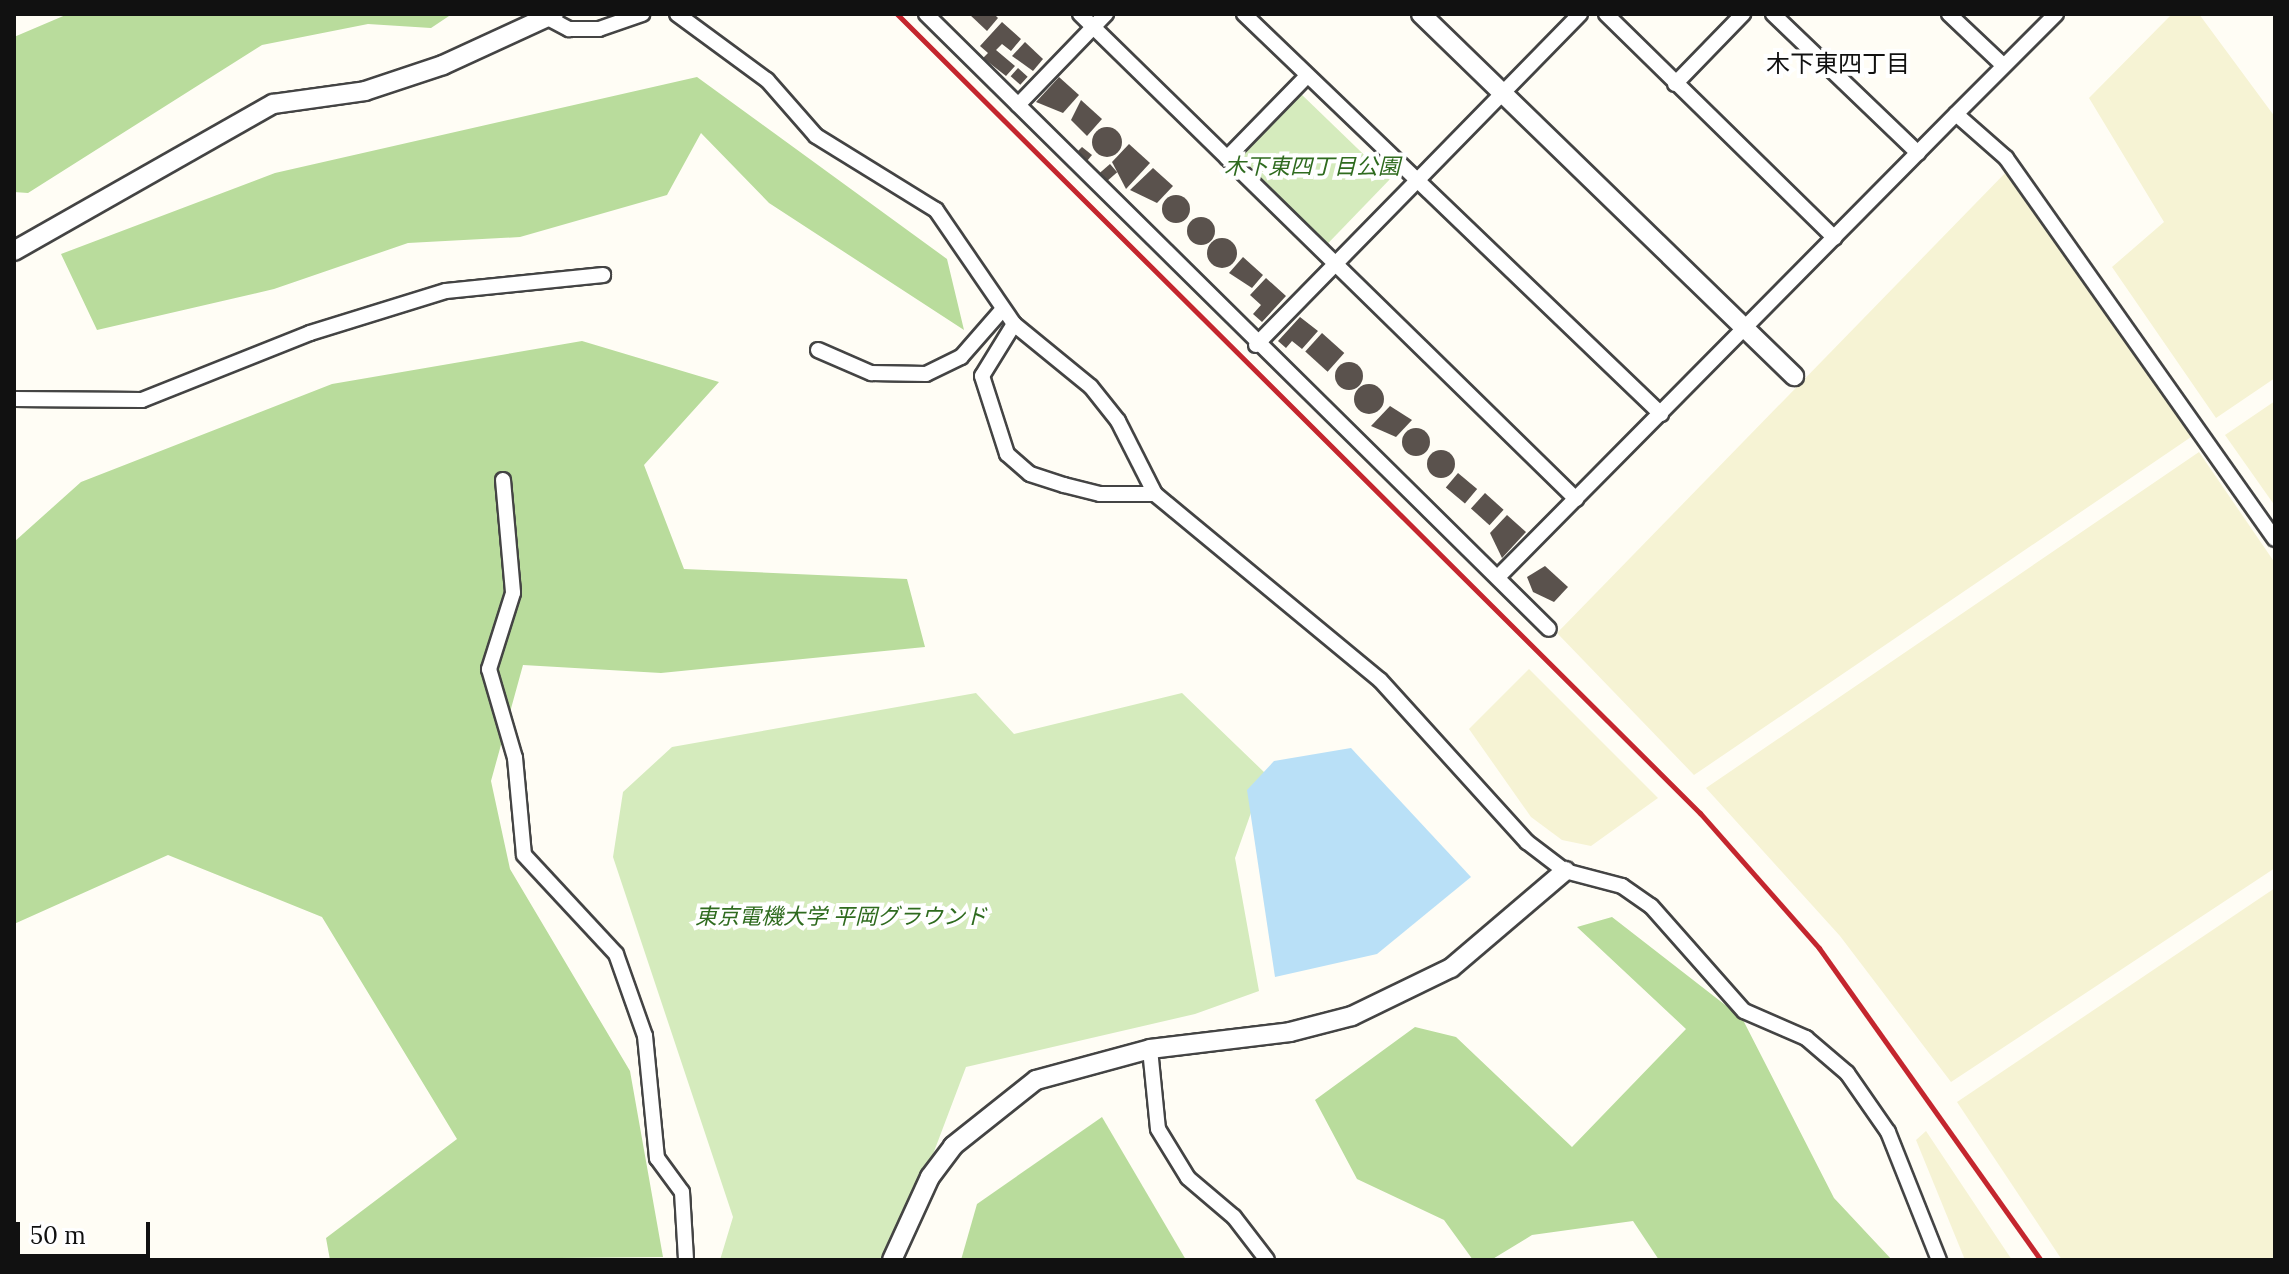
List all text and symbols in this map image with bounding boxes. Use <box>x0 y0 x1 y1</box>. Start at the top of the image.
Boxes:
district label: 木下東四丁目 <box>1766 50 1910 78</box>
park label: 木下東四丁目公園 <box>1224 154 1400 180</box>
park label: 東京電機大学 平岡グラウンド <box>695 904 987 930</box>
scale bar <box>20 1206 154 1256</box>
text: 50 m <box>30 1220 86 1251</box>

